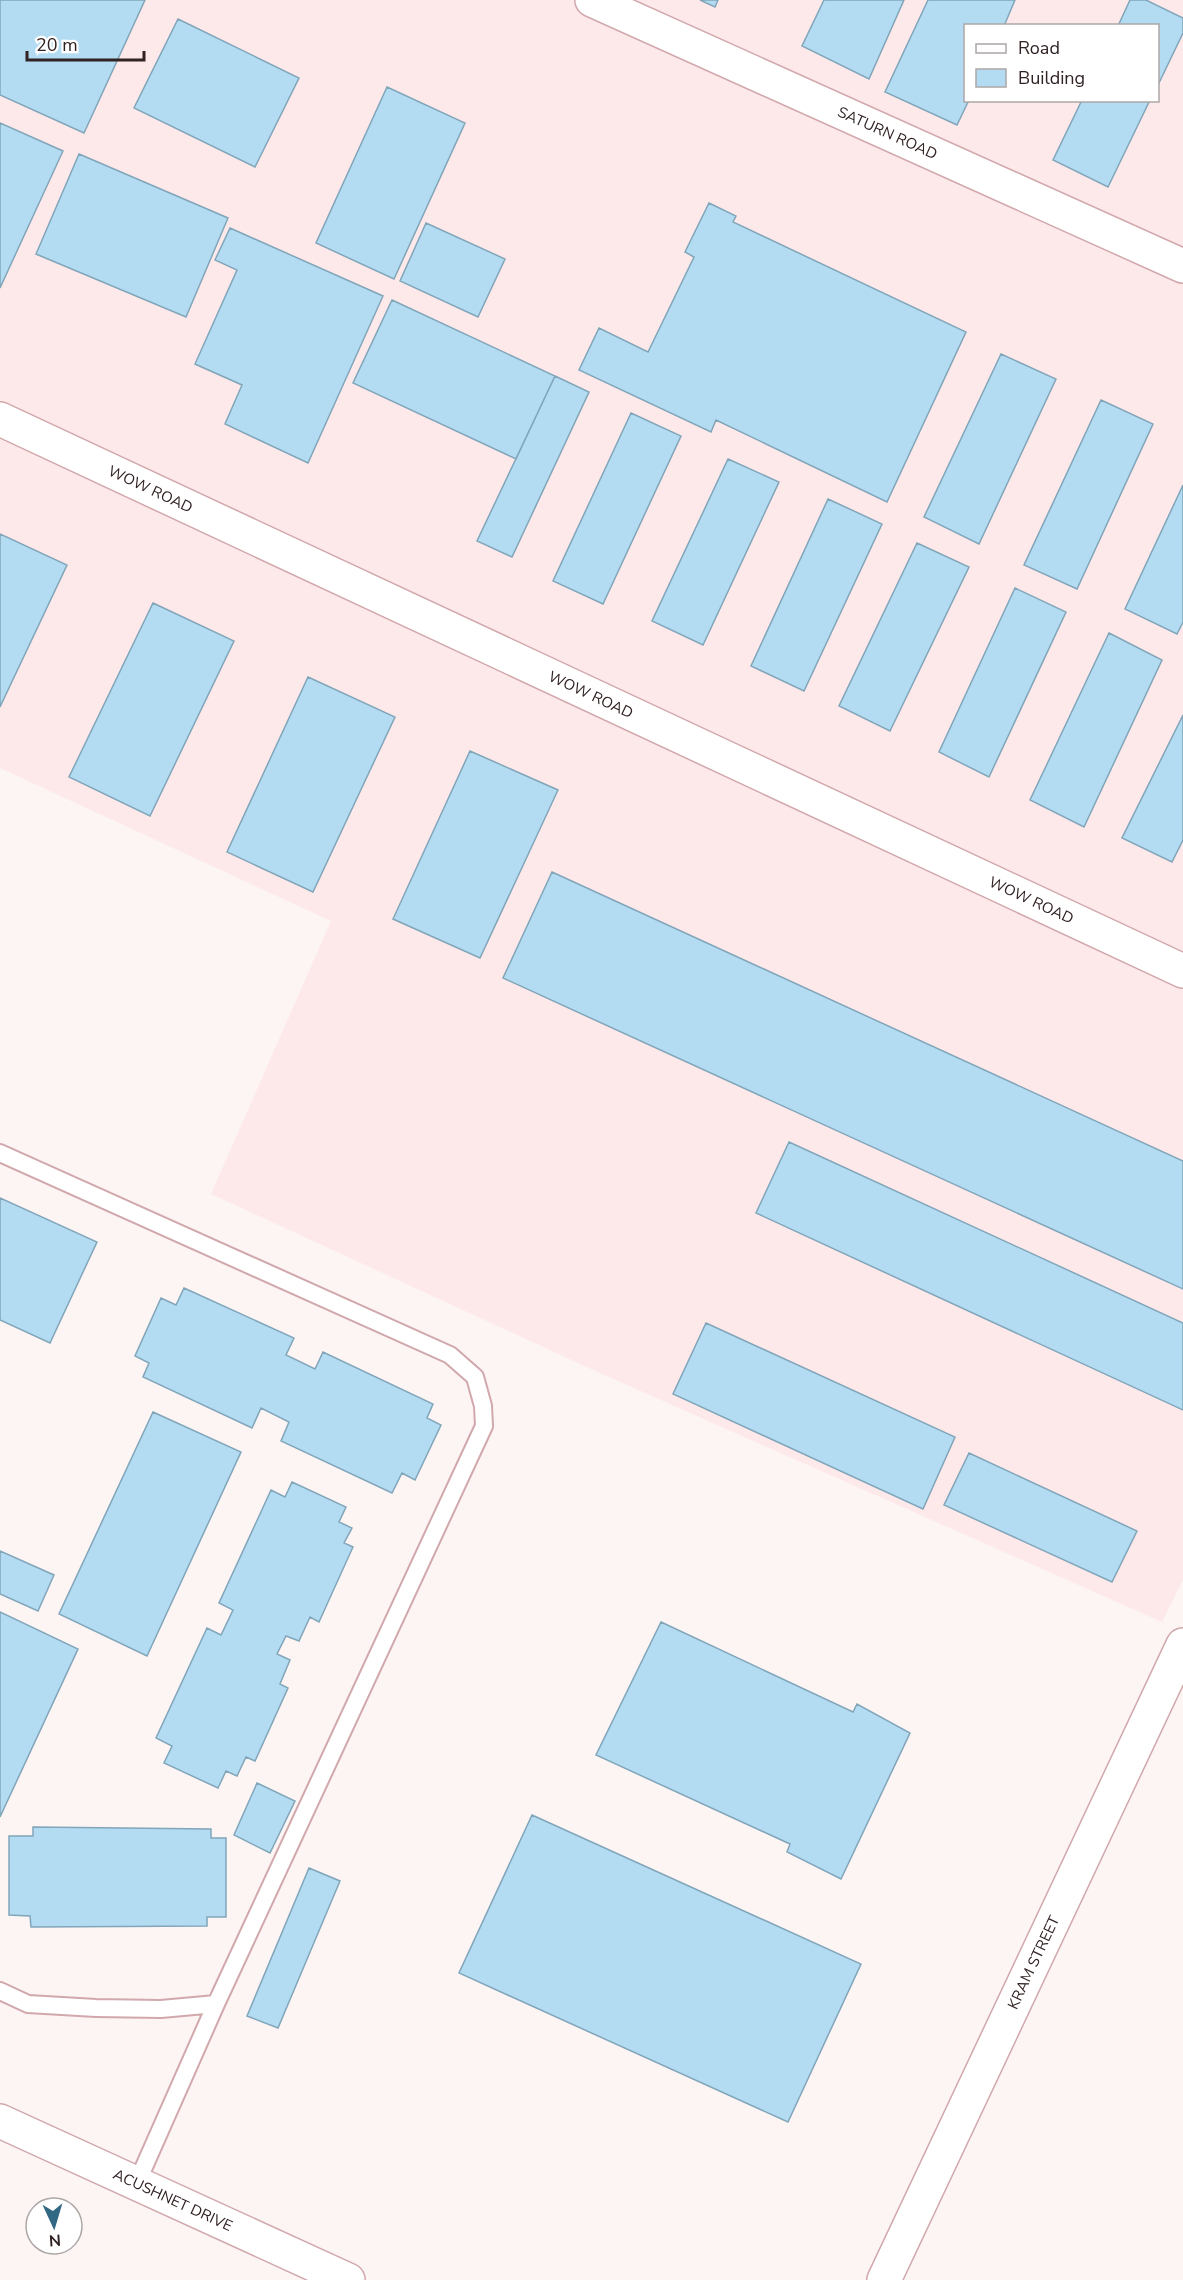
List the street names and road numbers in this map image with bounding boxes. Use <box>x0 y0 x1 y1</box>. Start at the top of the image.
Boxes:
street label: SATURN ROAD <box>834 102 941 164</box>
street label: WOW ROAD <box>105 461 196 518</box>
street label: WOW ROAD <box>545 666 636 723</box>
street label: WOW ROAD <box>986 872 1077 929</box>
street label: KRAM STREET <box>1003 1912 1064 2013</box>
street label: ACUSHNET DRIVE <box>110 2164 236 2236</box>

